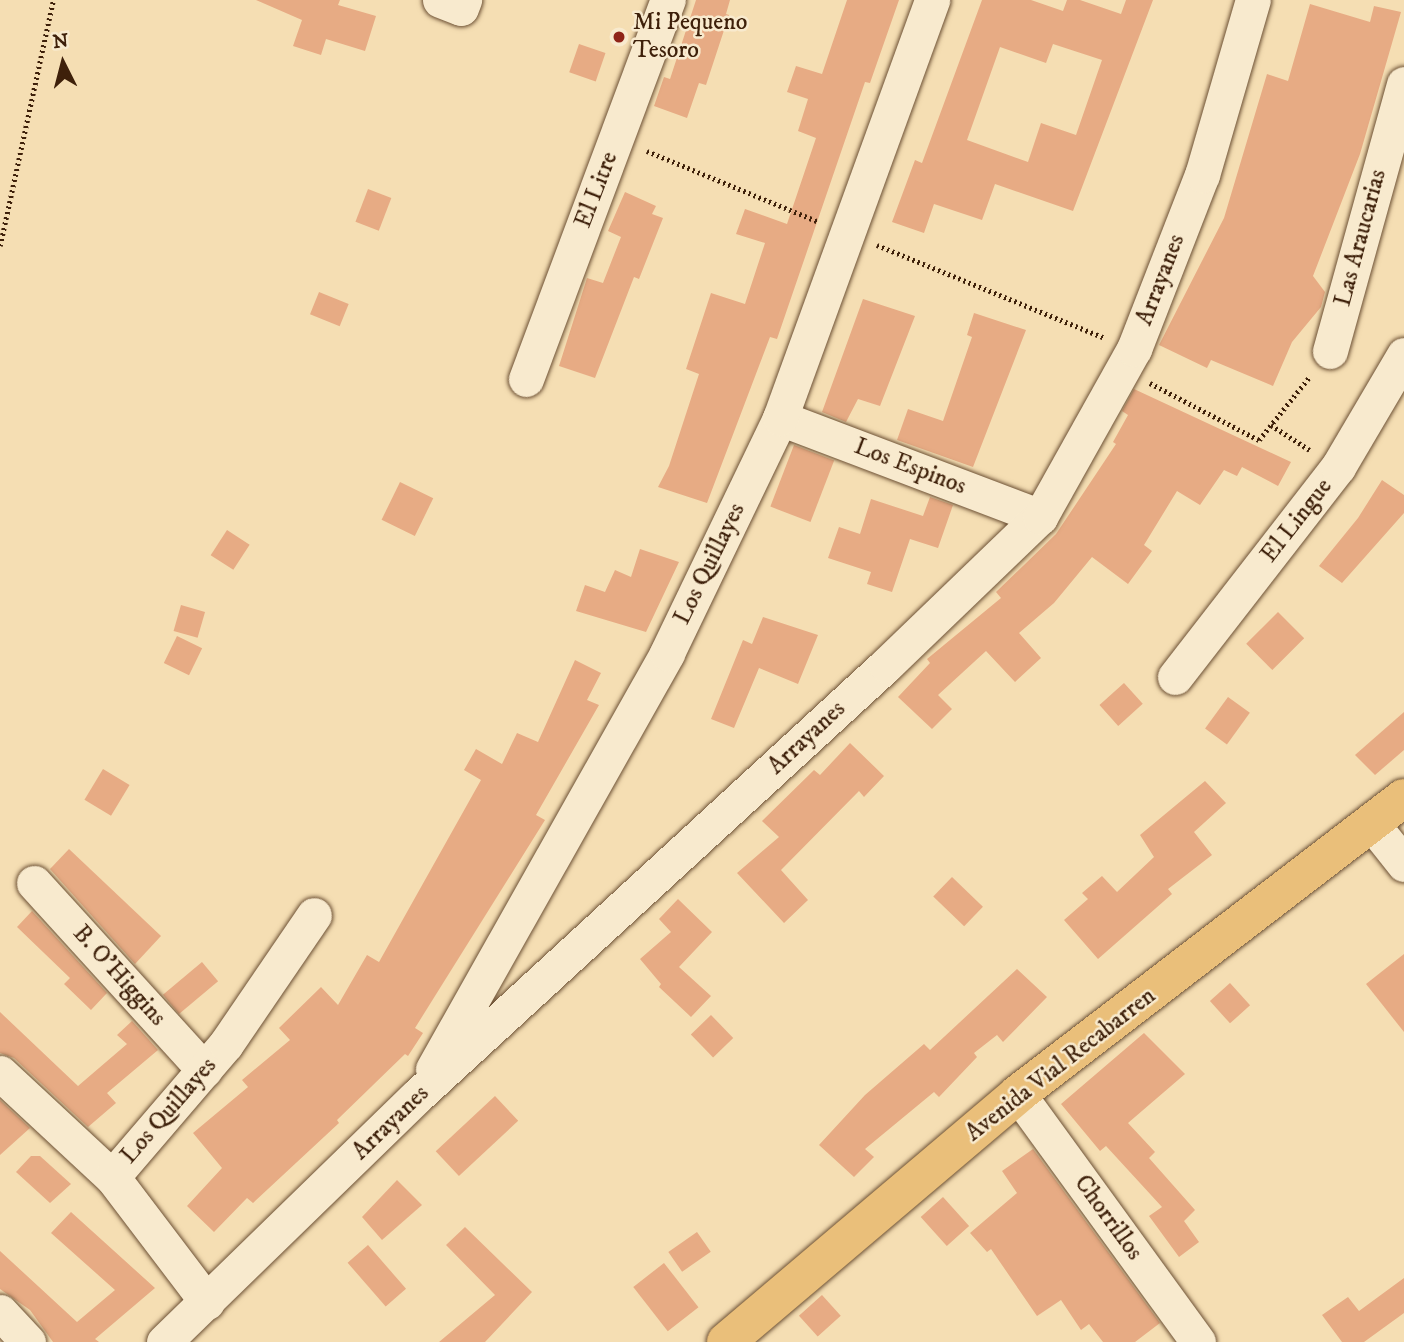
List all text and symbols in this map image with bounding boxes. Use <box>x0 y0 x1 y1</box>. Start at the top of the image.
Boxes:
place label: Mi Pequeno Tesoro <box>633 9 747 65</box>
north arrow <box>28 28 98 98</box>
text: N <box>52 29 70 54</box>
marker: Mi Pequeno Tesoro <box>611 29 627 45</box>
street label: El Litre <box>569 148 625 232</box>
street label: Las Araucarias <box>1329 166 1393 310</box>
street label: Arrayanes <box>1130 230 1192 330</box>
street label: Los Espinos <box>850 432 970 502</box>
street label: El Lingue <box>1255 473 1339 569</box>
street label: Los Quillayes <box>668 499 752 629</box>
street label: Arrayanes <box>762 695 852 781</box>
street label: B. O'Higgins <box>66 920 172 1032</box>
street label: Avenida Vial Recabarren <box>960 982 1162 1148</box>
street label: Los Quillayes <box>115 1052 223 1170</box>
street label: Arrayanes <box>347 1080 435 1166</box>
street label: Chorrillos <box>1068 1170 1148 1266</box>

